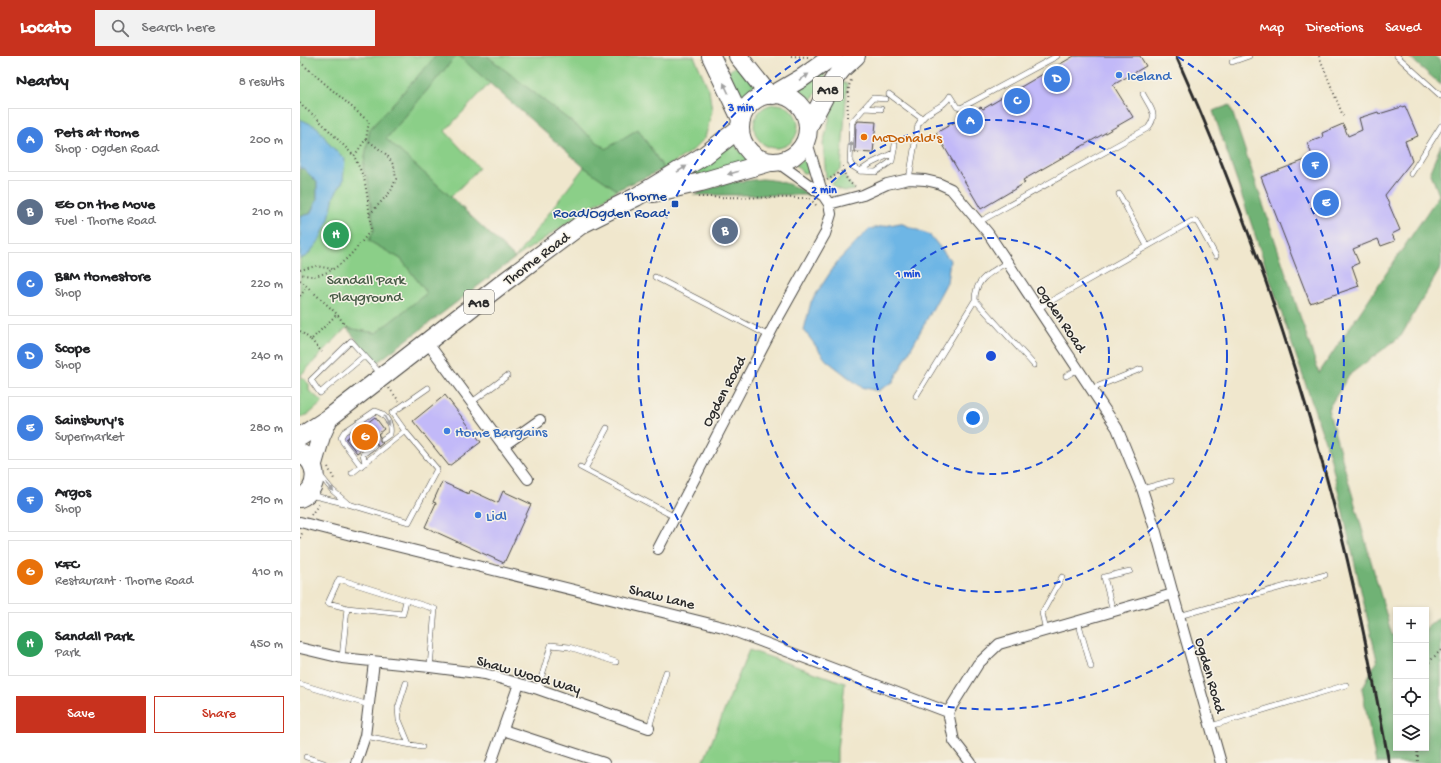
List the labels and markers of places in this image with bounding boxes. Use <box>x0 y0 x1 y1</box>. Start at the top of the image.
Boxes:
pin: D <box>1044 64 1070 94</box>
place label: Iceland <box>1127 68 1172 86</box>
marker: Iceland <box>1114 70 1124 80</box>
pin: C <box>1004 86 1030 116</box>
pin: A <box>957 106 983 136</box>
place label: McDonald's <box>872 130 942 148</box>
marker: McDonald's <box>859 132 869 142</box>
pin: F <box>1302 150 1328 180</box>
place label: Thorne Road/Ogden Road <box>553 188 668 223</box>
pin: E <box>1313 188 1339 218</box>
marker: Thorne Road/Ogden Road <box>670 199 680 209</box>
pin: B <box>712 216 738 246</box>
pin: H <box>323 220 349 250</box>
centre of rings <box>984 349 998 363</box>
pin: G <box>352 422 378 452</box>
place label: Home Bargains <box>455 424 548 442</box>
marker: Home Bargains <box>442 426 452 436</box>
place label: Lidl <box>486 508 507 526</box>
marker: Lidl <box>473 510 483 520</box>

